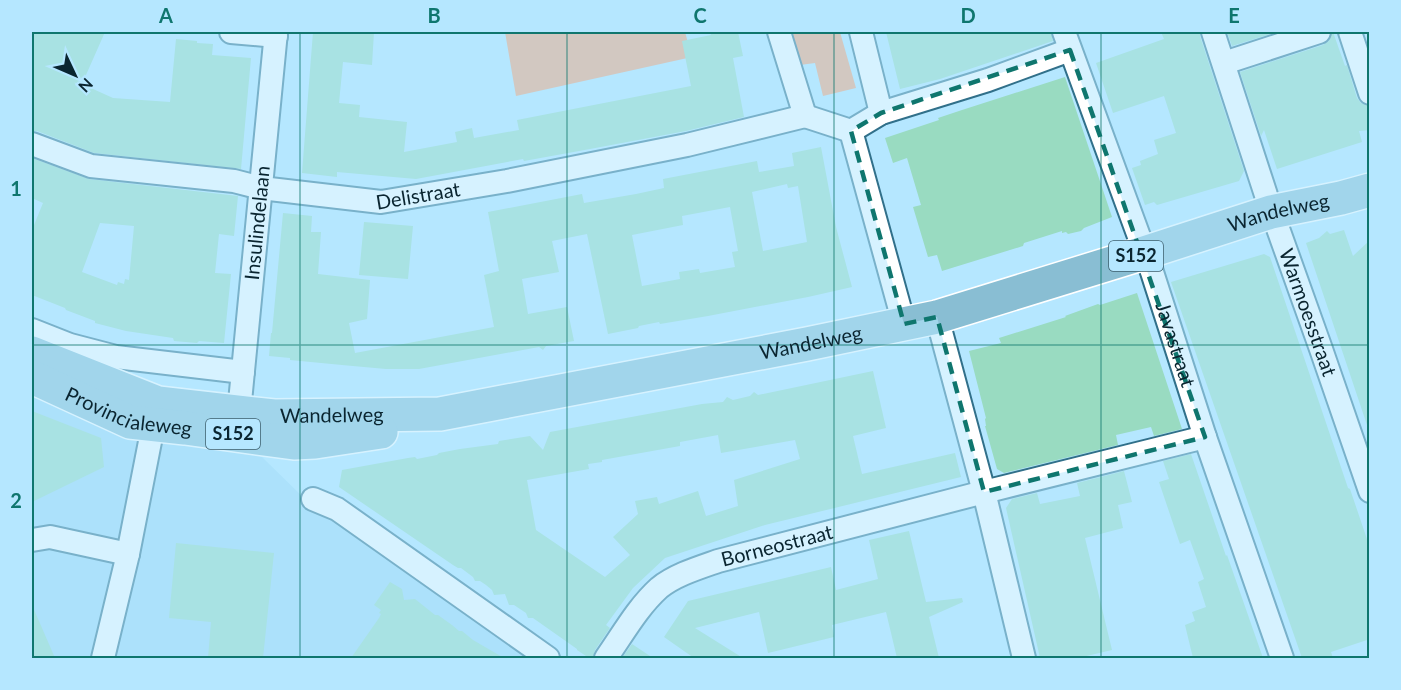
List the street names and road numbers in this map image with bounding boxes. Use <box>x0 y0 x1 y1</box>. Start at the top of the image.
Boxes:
street label: Insulindelaan <box>239 165 274 281</box>
street label: Delistraat <box>374 176 462 214</box>
street label: Wandelweg <box>1224 188 1331 236</box>
road number: S152 <box>1109 241 1163 271</box>
street label: Warmoesstraat <box>1275 245 1342 379</box>
street label: Javastraat <box>1151 299 1201 390</box>
street label: Wandelweg <box>758 320 864 364</box>
street label: Provincialeweg <box>62 381 194 440</box>
street label: Wandelweg <box>280 402 384 427</box>
road number: S152 <box>206 419 260 449</box>
street label: Borneostraat <box>718 519 835 571</box>

